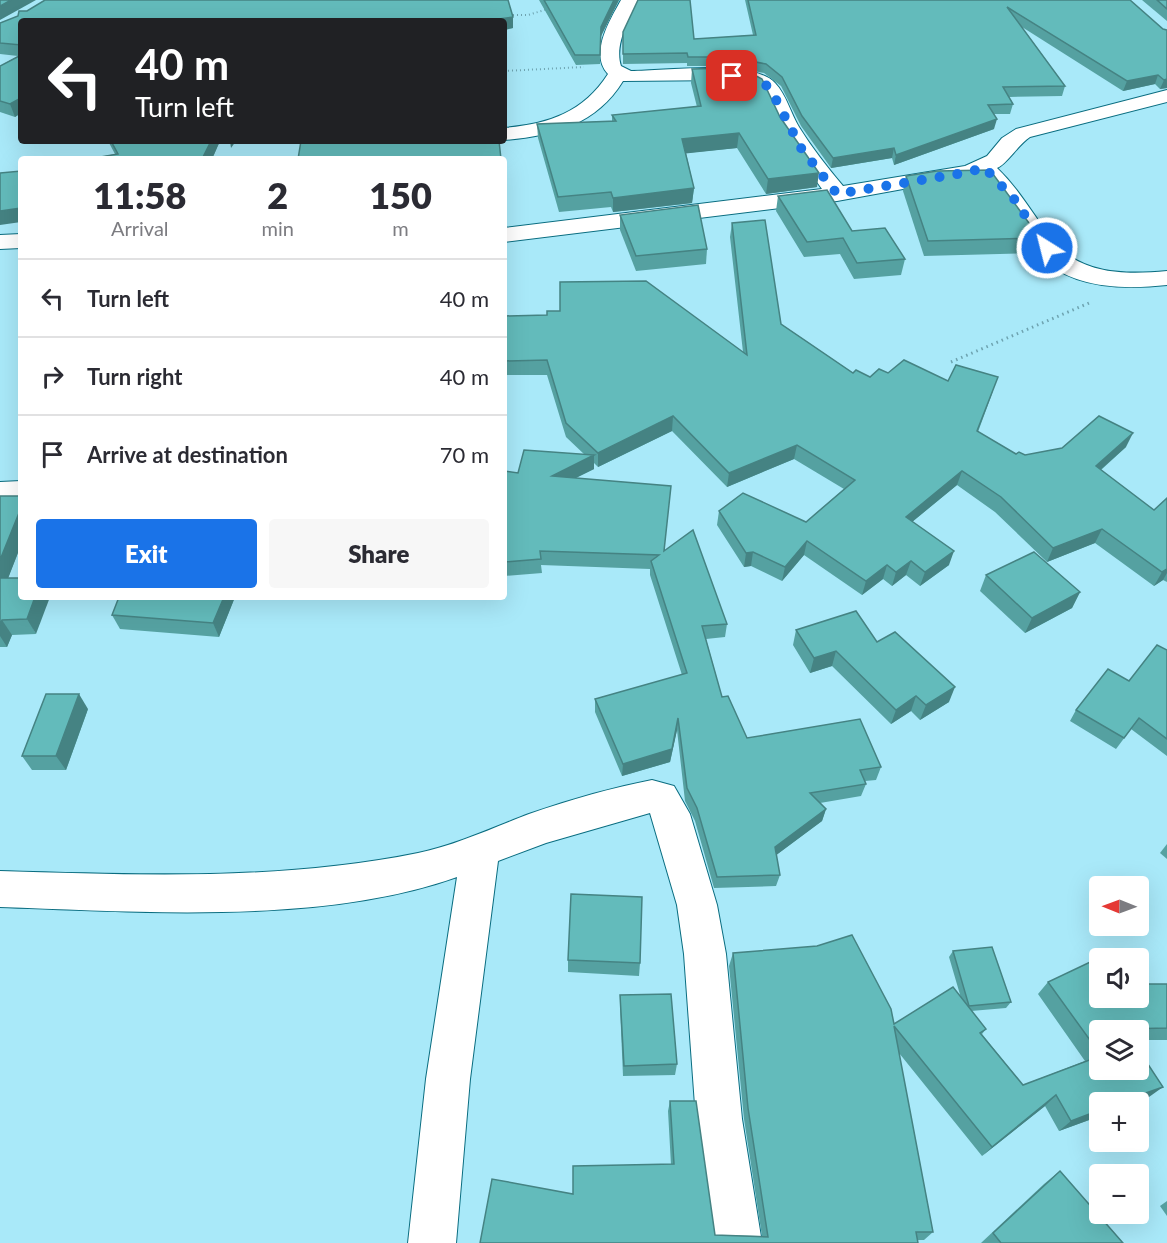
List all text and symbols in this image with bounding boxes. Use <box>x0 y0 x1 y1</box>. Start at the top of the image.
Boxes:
text: 40 m <box>135 39 229 89</box>
icon: left <box>36 42 114 120</box>
pin <box>706 50 757 101</box>
icon: arrive <box>715 59 748 92</box>
text: Turn left <box>135 90 234 123</box>
text: 11:58 <box>93 173 186 217</box>
text: 2 <box>267 173 288 217</box>
text: 150 <box>369 173 432 217</box>
text: Arrival <box>111 216 169 240</box>
text: min <box>262 216 294 240</box>
text: m <box>392 216 409 240</box>
position arrow <box>1015 216 1079 280</box>
icon: left <box>36 282 69 315</box>
text: Turn left <box>87 285 169 312</box>
text: 40 m <box>440 285 489 312</box>
icon: right <box>36 360 69 393</box>
text: Turn right <box>87 363 182 390</box>
text: 40 m <box>440 363 489 390</box>
icon: arrive <box>36 438 69 471</box>
text: Arrive at destination <box>87 441 288 468</box>
text: 70 m <box>440 441 489 468</box>
button: Exit <box>36 519 257 588</box>
button: Share <box>269 519 489 588</box>
north arrow <box>1089 876 1149 936</box>
map controls <box>1089 876 1149 1224</box>
button: sound <box>1089 948 1149 1008</box>
button: layers <box>1089 1020 1149 1080</box>
button: + <box>1089 1092 1149 1152</box>
button: − <box>1089 1164 1149 1224</box>

